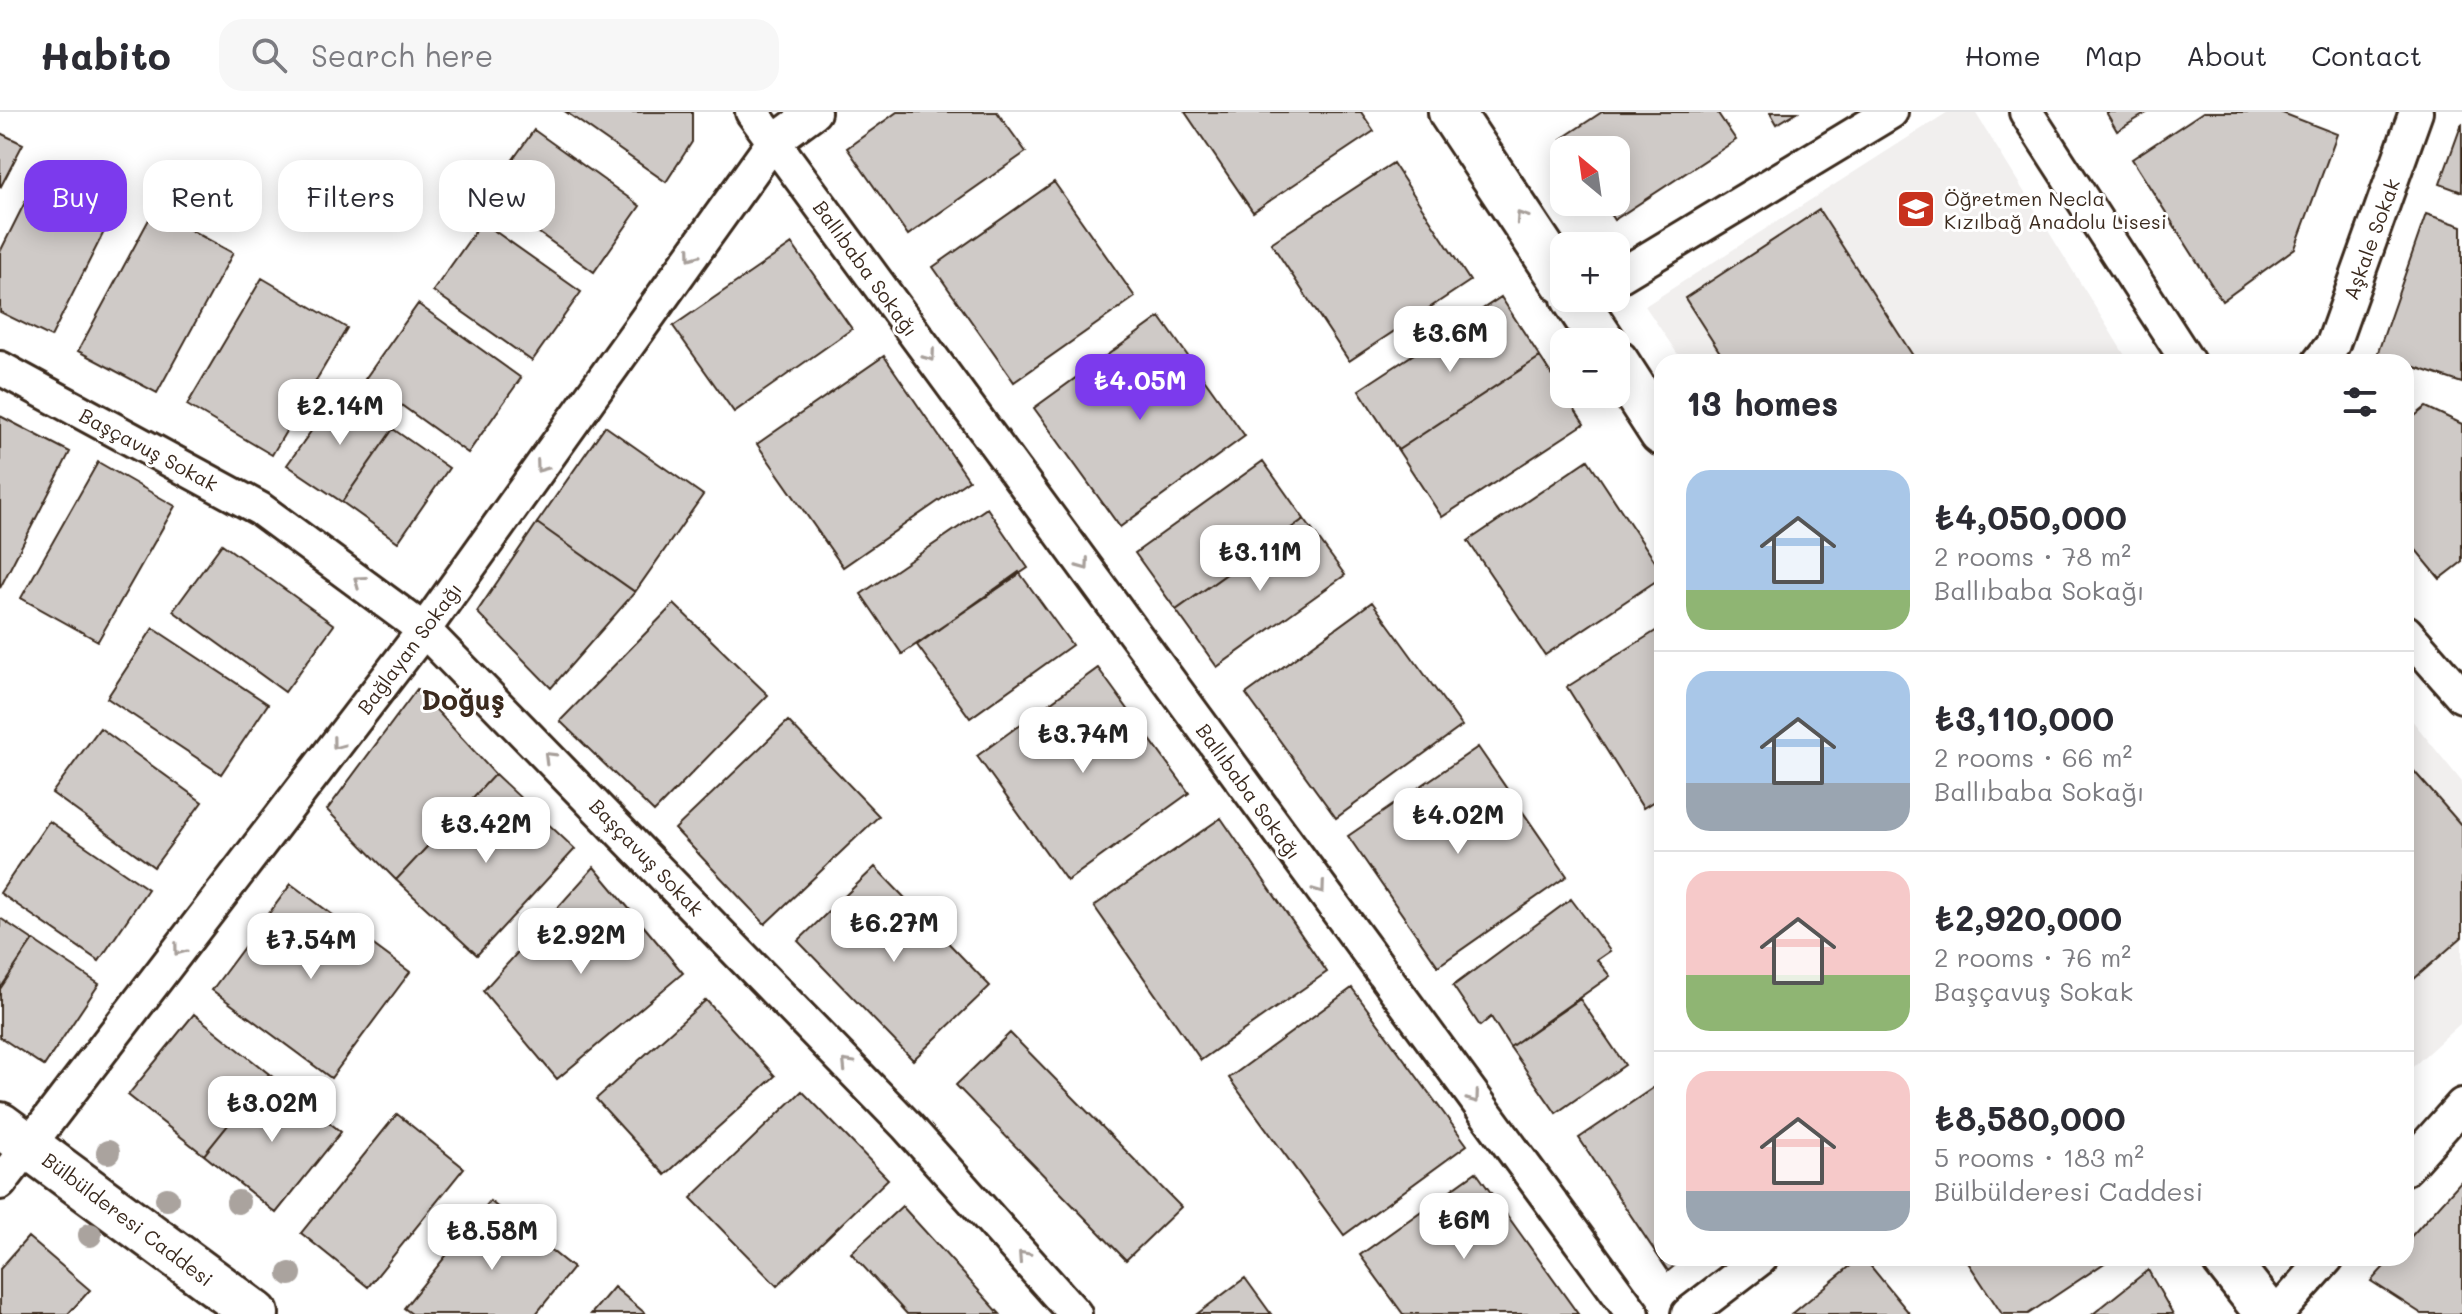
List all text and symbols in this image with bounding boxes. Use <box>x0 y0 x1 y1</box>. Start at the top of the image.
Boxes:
search box <box>219 19 779 91</box>
text: Habito <box>40 30 171 80</box>
icon: search <box>247 33 291 77</box>
text: Search here <box>311 35 493 75</box>
text: Home <box>1965 37 2041 73</box>
text: Map <box>2085 37 2142 73</box>
text: About <box>2186 37 2267 73</box>
text: Contact <box>2311 37 2422 73</box>
north arrow <box>1550 136 1630 216</box>
map controls <box>1550 136 1630 408</box>
chip: Buy <box>24 160 127 232</box>
chip: Rent <box>143 160 262 232</box>
chip: Filters <box>278 160 423 232</box>
chip: New <box>439 160 555 232</box>
street label: Aşkale Sokak <box>2337 175 2405 303</box>
place label: Öğretmen Necla Kızılbağ Anadolu Lisesi <box>1944 185 2167 234</box>
school or university icon: Öğretmen Necla Kızılbağ Anadolu Lisesi <box>1895 188 1937 230</box>
street label: Ballıbaba Sokağı <box>808 195 924 341</box>
one-way arrow <box>1516 212 1531 226</box>
button: + <box>1550 232 1630 312</box>
one-way arrow <box>687 246 702 261</box>
pin: ₺3.6M <box>1394 306 1506 374</box>
text: ₺3.6M <box>1412 315 1488 349</box>
button: − <box>1550 328 1630 408</box>
one-way arrow <box>920 347 935 361</box>
pin: ₺4.05M <box>1075 354 1205 422</box>
text: ₺4.05M <box>1093 363 1187 397</box>
pin: ₺2.14M <box>275 379 405 447</box>
text: 13 homes <box>1686 380 1839 425</box>
icon: filters <box>2338 380 2382 424</box>
text: ₺2.14M <box>296 388 384 422</box>
street label: Başçavuş Sokak <box>75 402 223 496</box>
one-way arrow <box>536 458 551 472</box>
text: ₺4,050,000 <box>1934 494 2127 539</box>
icon: home <box>1750 502 1846 598</box>
pin: ₺3.11M <box>1195 525 1325 593</box>
text: ₺3.11M <box>1218 534 1302 568</box>
text: 2 rooms · 78 m² <box>1934 539 2131 573</box>
one-way arrow <box>1074 557 1089 571</box>
text: Ballıbaba Sokağı <box>1934 573 2145 607</box>
street label: Bağlayan Sokağı <box>351 577 467 719</box>
one-way arrow <box>353 577 367 591</box>
district label: Doğuş <box>421 681 505 718</box>
text: ₺3,110,000 <box>1934 695 2114 740</box>
icon: home <box>1750 703 1846 799</box>
pin: ₺3.74M <box>1018 707 1148 775</box>
text: ₺3.74M <box>1037 716 1129 750</box>
street label: Ballıbaba Sokağı <box>1191 718 1307 864</box>
one-way arrow <box>333 735 347 750</box>
text: 2 rooms · 66 m² <box>1934 740 2132 774</box>
one-way arrow <box>544 752 559 766</box>
text: Ballıbaba Sokağı <box>1934 774 2145 808</box>
pin: ₺4.02M <box>1393 788 1523 856</box>
street label: Başçavuş Sokak <box>584 793 710 921</box>
pin: ₺3.42M <box>421 797 551 865</box>
text: ₺4.02M <box>1411 797 1505 831</box>
text: ₺3.42M <box>440 806 532 840</box>
one-way arrow <box>1311 879 1325 894</box>
text: ₺2,920,000 <box>1934 895 2122 940</box>
pin: ₺6.27M <box>829 896 959 964</box>
icon: home <box>1750 903 1846 999</box>
text: ₺6.27M <box>849 905 939 939</box>
pin: ₺2.92M <box>516 908 646 976</box>
pin: ₺7.54M <box>246 913 376 981</box>
text: ₺2.92M <box>536 917 626 951</box>
text: ₺7.54M <box>265 922 357 956</box>
text: 2 rooms · 76 m² <box>1934 940 2131 974</box>
one-way arrow <box>175 941 189 956</box>
text: Başçavuş Sokak <box>1934 974 2133 1008</box>
one-way arrow <box>842 1059 857 1073</box>
pin: ₺3.02M <box>207 1076 337 1144</box>
text: ₺3.02M <box>226 1085 318 1119</box>
one-way arrow <box>1464 1089 1479 1103</box>
text: ₺8,580,000 <box>1934 1095 2126 1140</box>
icon: home <box>1750 1103 1846 1199</box>
text: 5 rooms · 183 m² <box>1934 1140 2144 1174</box>
street label: Bülbülderesi Caddesi <box>37 1146 219 1292</box>
text: Bülbülderesi Caddesi <box>1934 1174 2203 1208</box>
pin: ₺6M <box>1425 1193 1503 1261</box>
text: ₺6M <box>1437 1202 1491 1236</box>
pin: ₺8.58M <box>427 1204 557 1272</box>
text: ₺8.58M <box>446 1213 538 1247</box>
one-way arrow <box>1018 1250 1033 1265</box>

